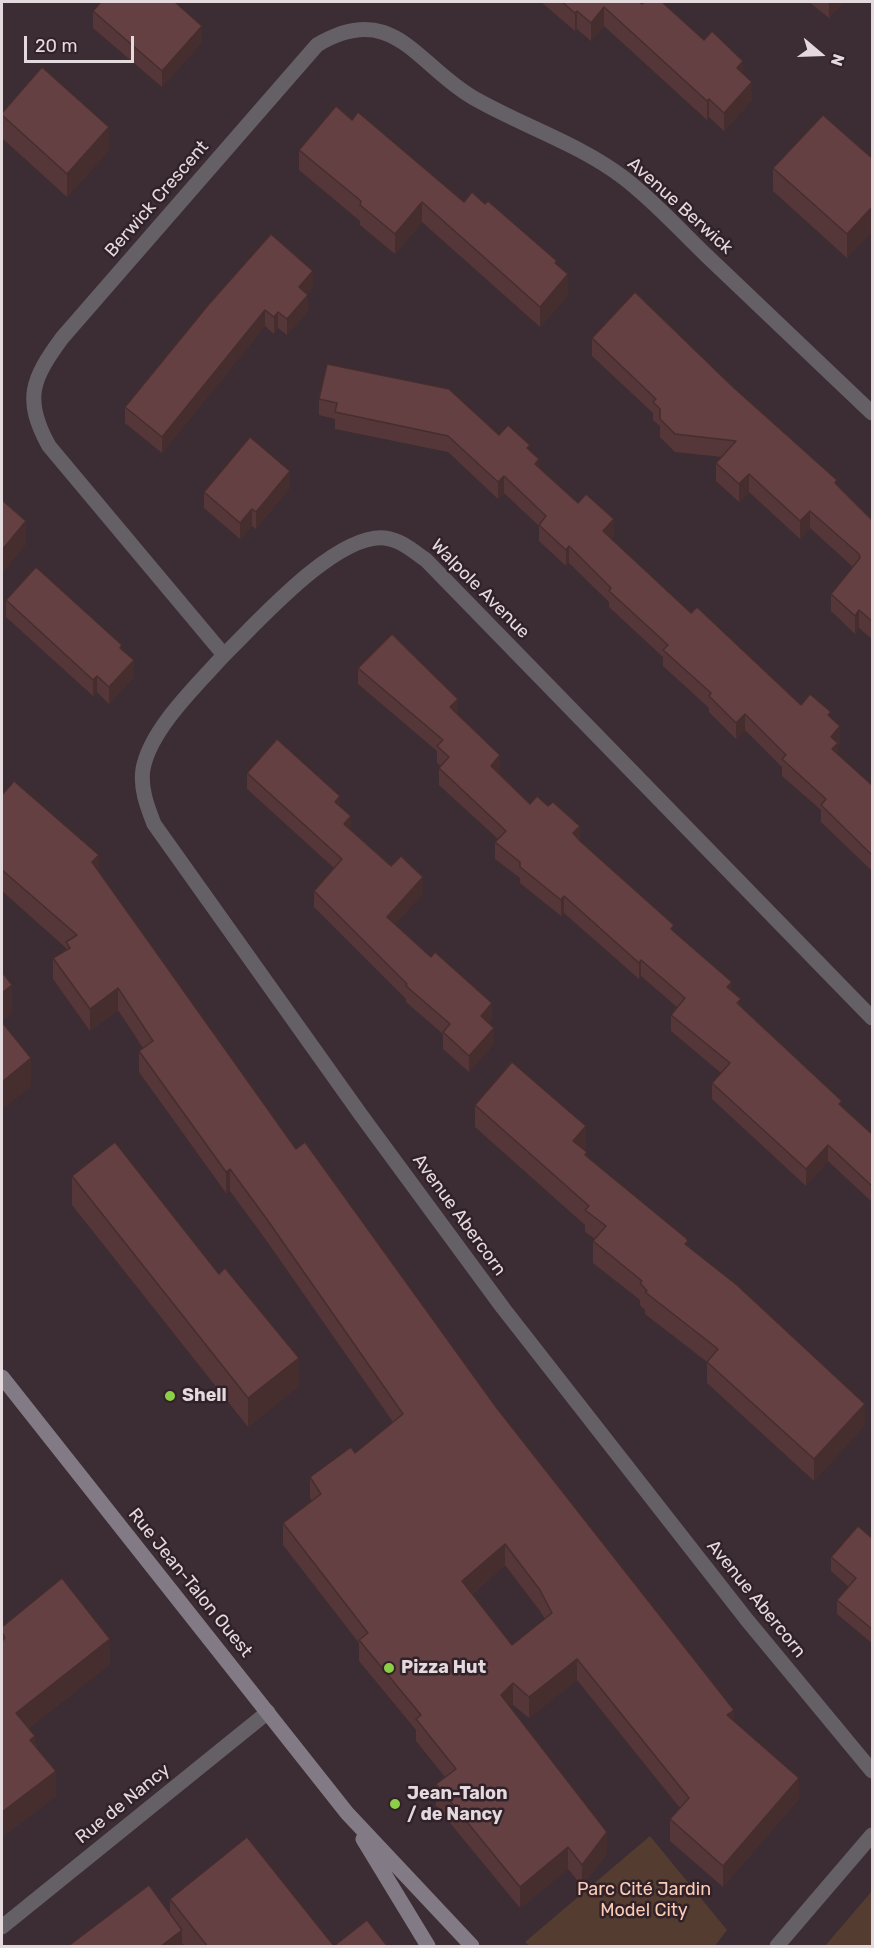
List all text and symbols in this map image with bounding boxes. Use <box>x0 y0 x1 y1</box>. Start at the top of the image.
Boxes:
scale bar <box>27 24 136 62</box>
north arrow <box>790 24 850 84</box>
text: 20 m <box>35 35 77 57</box>
text: N <box>827 51 848 69</box>
street label: Berwick Crescent <box>101 136 213 262</box>
street label: Avenue Berwick <box>623 153 737 259</box>
street label: Walpole Avenue <box>426 535 534 643</box>
street label: Avenue Abercorn <box>408 1150 510 1280</box>
place label: Shell <box>182 1385 227 1407</box>
marker: Shell <box>163 1389 177 1403</box>
street label: Rue Jean-Talon Ouest <box>123 1504 257 1662</box>
street label: Avenue Abercorn <box>702 1536 810 1662</box>
place label: Pizza Hut <box>401 1657 486 1679</box>
marker: Pizza Hut <box>382 1661 396 1675</box>
street label: Rue de Nancy <box>71 1759 175 1849</box>
place label: Jean-Talon / de Nancy <box>407 1783 508 1826</box>
marker: Jean-Talon / de Nancy <box>388 1797 402 1811</box>
park label: Parc Cité Jardin Model City <box>577 1879 711 1922</box>

